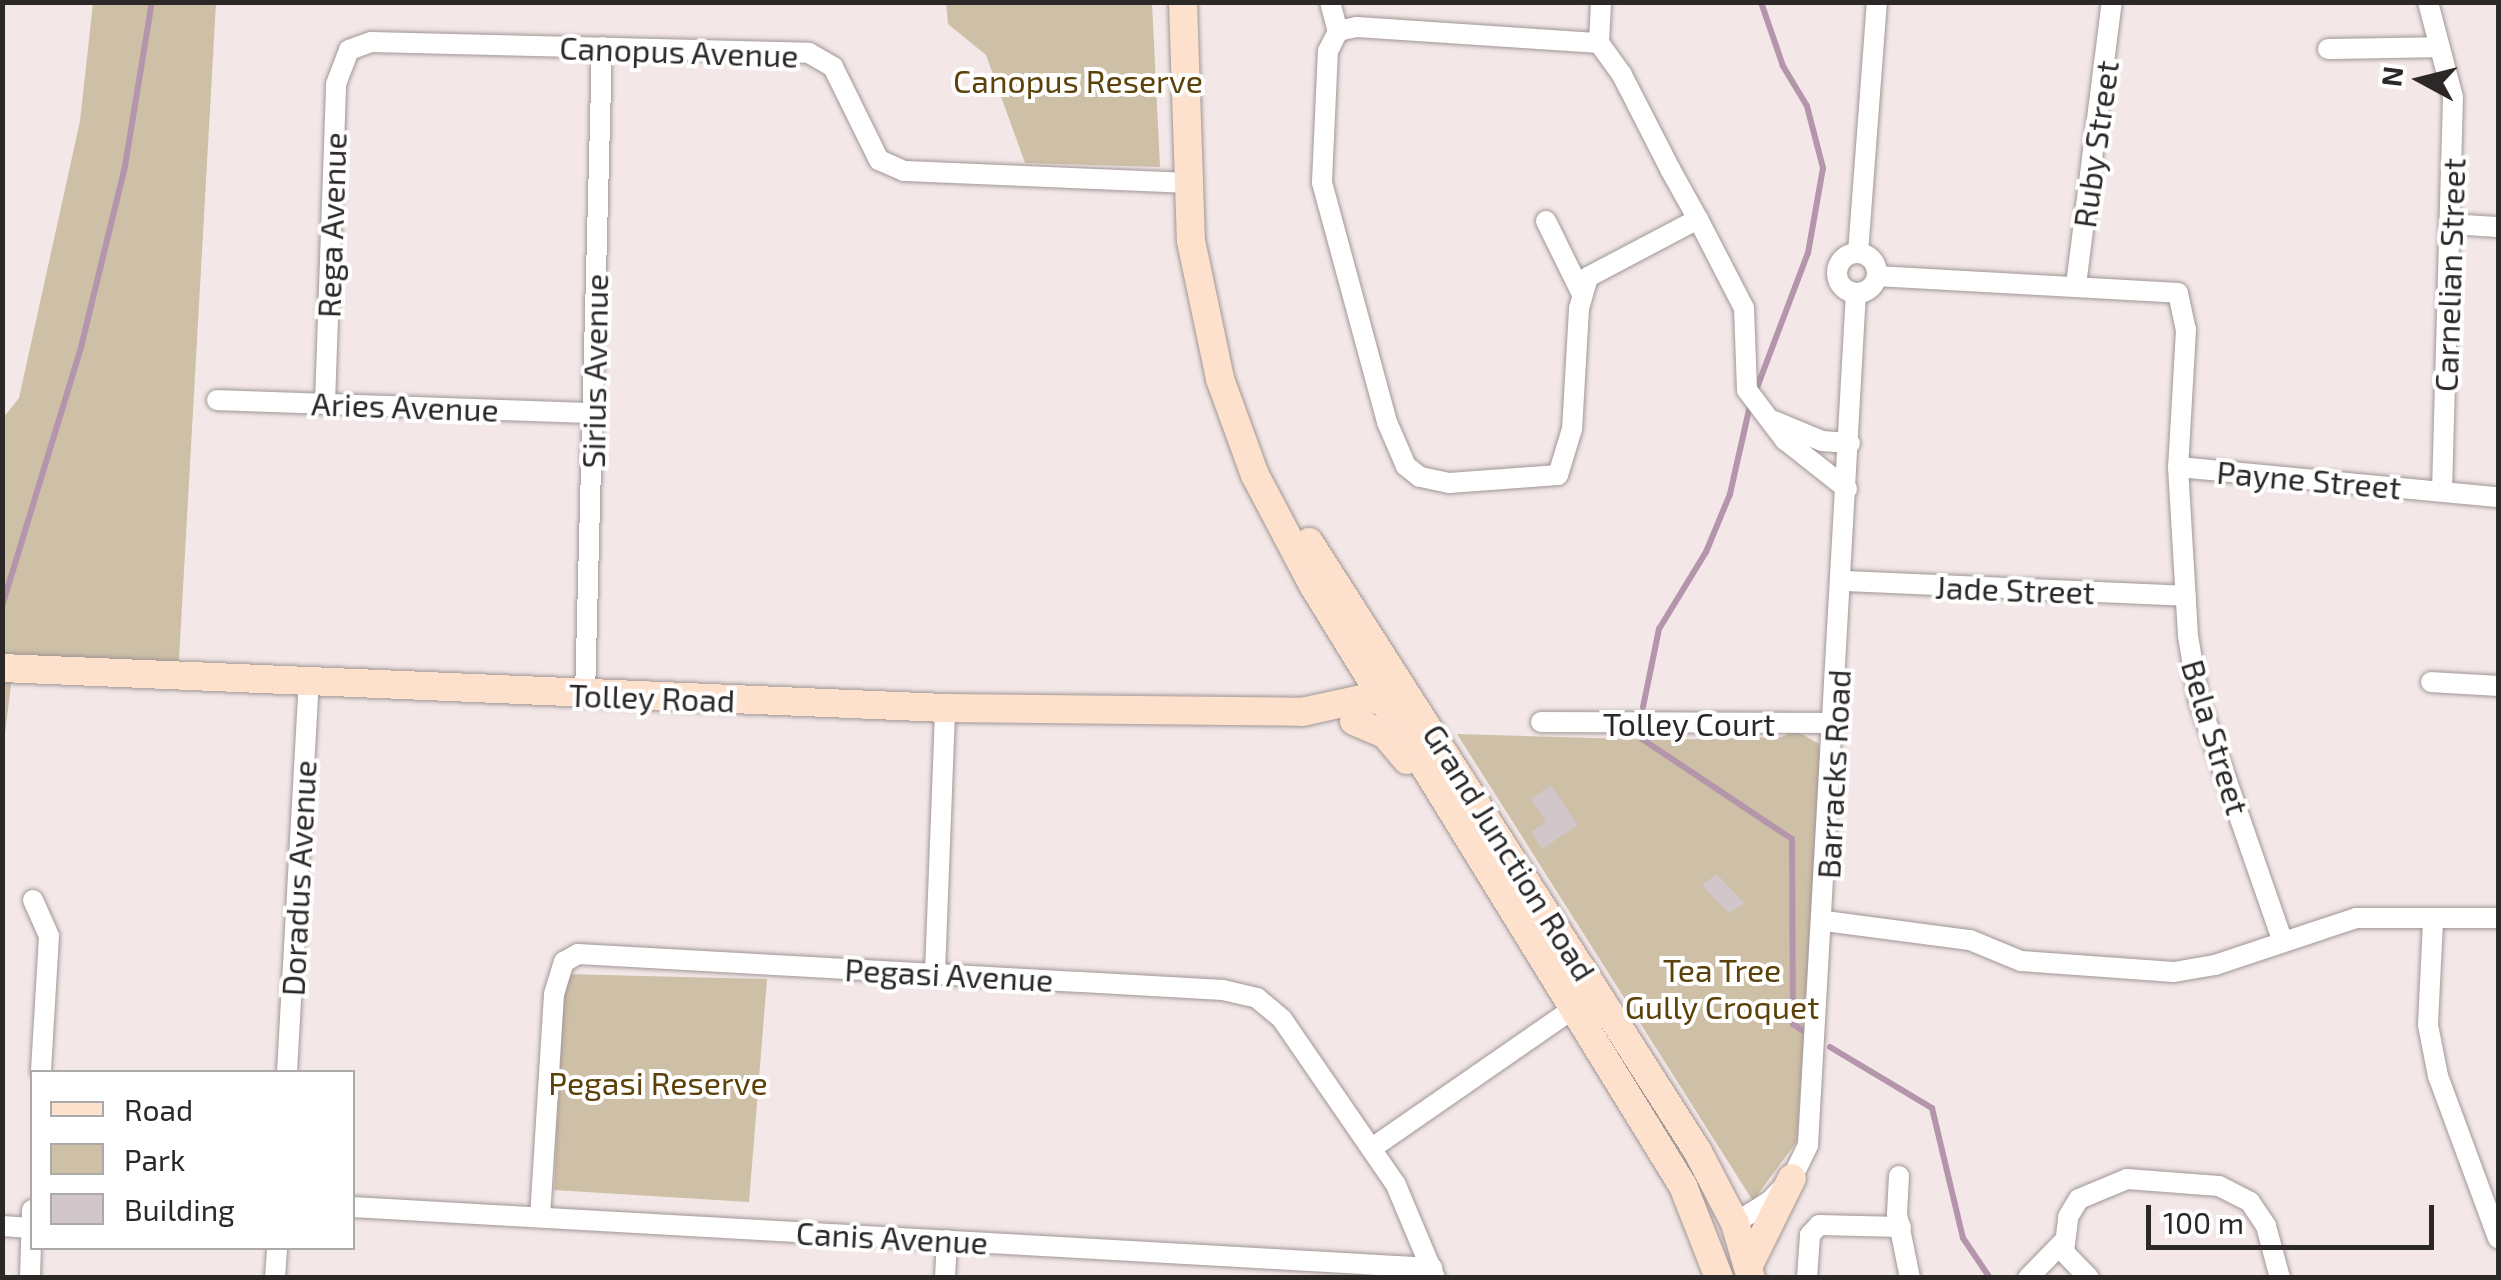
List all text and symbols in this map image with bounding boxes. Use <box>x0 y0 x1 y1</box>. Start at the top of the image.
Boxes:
street label: Canopus Avenue <box>558 28 800 74</box>
north arrow <box>2371 30 2471 130</box>
street label: Ruby Street <box>2064 58 2126 230</box>
park label: Canopus Reserve <box>953 61 1203 99</box>
text: N <box>2373 64 2409 88</box>
street label: Rega Avenue <box>309 131 353 319</box>
street label: Carnelian Street <box>2426 157 2472 393</box>
street label: Sirius Avenue <box>573 273 615 469</box>
street label: Aries Avenue <box>310 384 500 428</box>
street label: Payne Street <box>2215 452 2403 506</box>
street label: Jade Street <box>1934 567 2096 611</box>
street label: Bela Street <box>2174 655 2258 819</box>
street label: Barracks Road <box>1808 668 1858 880</box>
street label: Tolley Road <box>568 675 736 719</box>
street label: Tolley Court <box>1602 704 1776 742</box>
street label: Grand Junction Road <box>1415 716 1605 988</box>
street label: Doradus Avenue <box>273 759 323 997</box>
street label: Pegasi Avenue <box>843 949 1055 999</box>
park label: Tea Tree Gully Croquet <box>1624 951 1820 1026</box>
park label: Pegasi Reserve <box>548 1063 768 1101</box>
legend <box>30 1070 355 1250</box>
text: Road <box>124 1091 193 1127</box>
text: Park <box>124 1141 185 1177</box>
scale bar <box>2151 1185 2438 1247</box>
text: Building <box>124 1191 235 1227</box>
text: 100 m <box>2163 1204 2244 1240</box>
street label: Canis Avenue <box>795 1213 989 1261</box>

